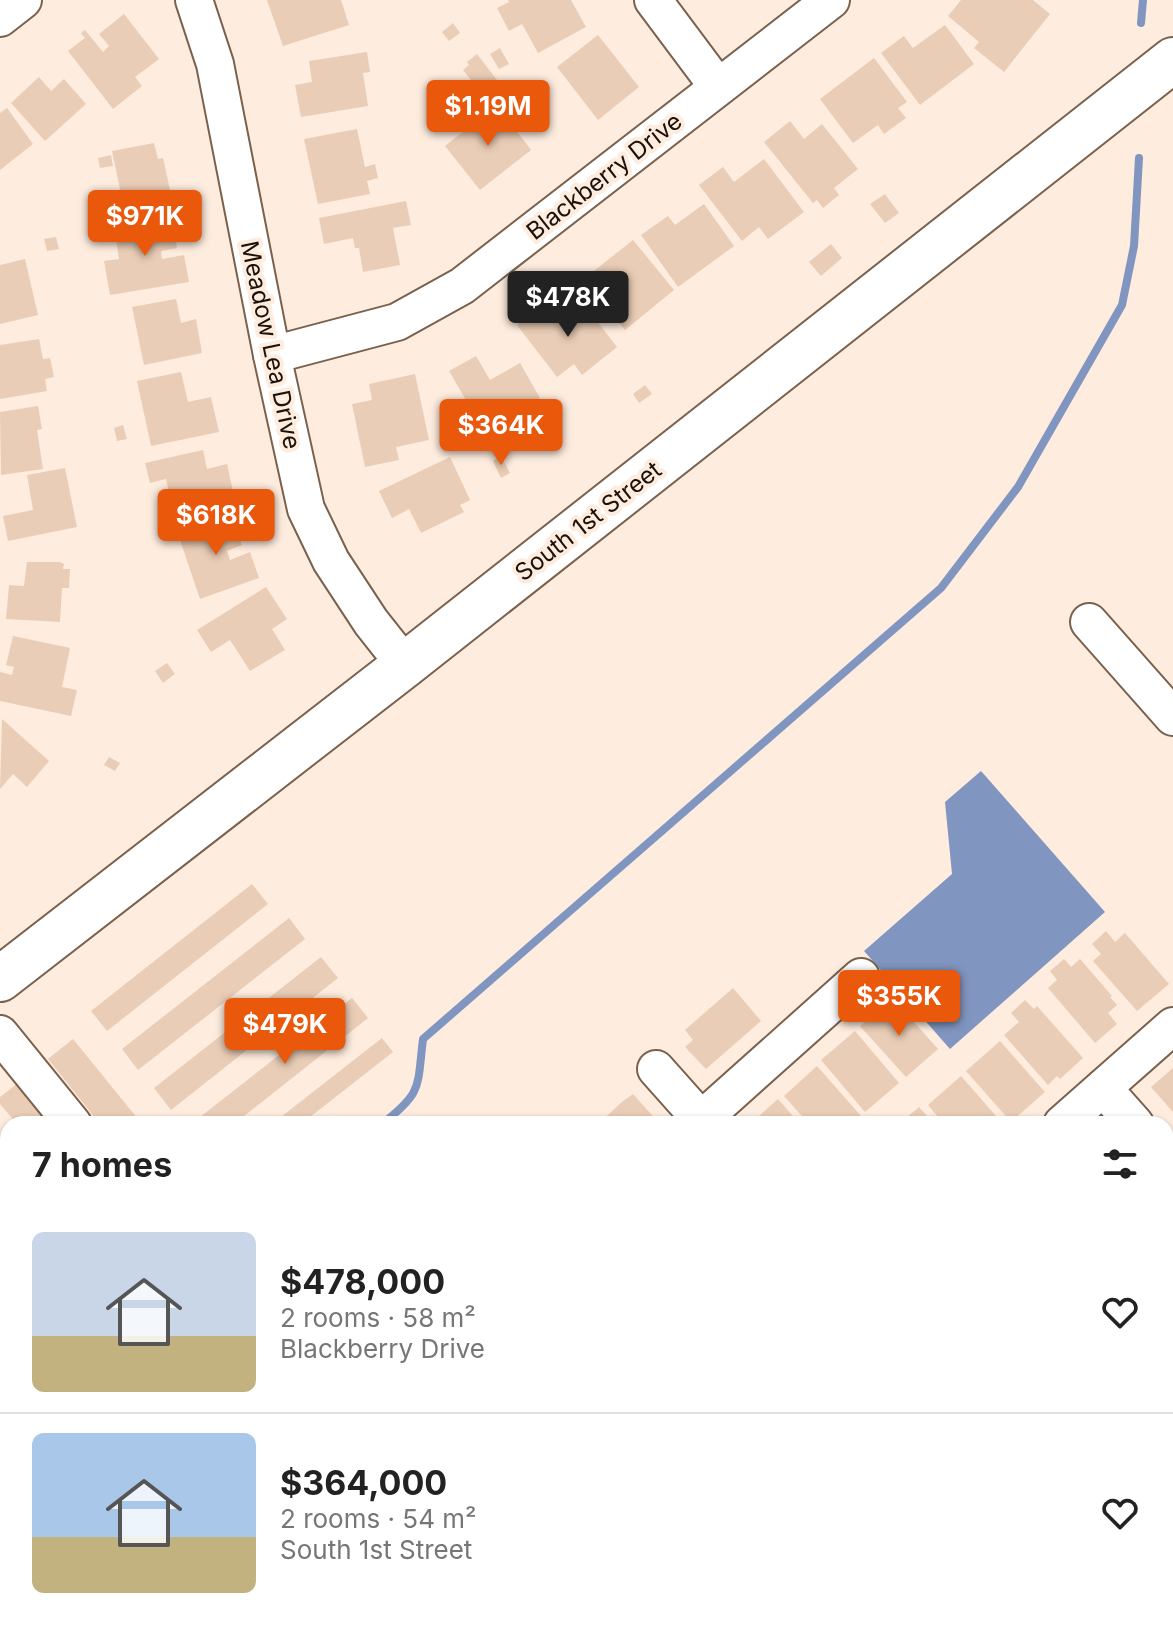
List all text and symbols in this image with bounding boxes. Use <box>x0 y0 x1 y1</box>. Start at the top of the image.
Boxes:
pin: $1.19M <box>423 80 553 148</box>
text: $1.19M <box>445 90 531 121</box>
street label: Blackberry Drive <box>521 106 687 246</box>
pin: $971K <box>89 190 201 258</box>
text: $971K <box>106 200 184 231</box>
street label: Meadow Lea Drive <box>235 238 307 452</box>
pin: $478K <box>512 271 624 339</box>
text: $478K <box>526 281 610 312</box>
pin: $364K <box>445 399 557 467</box>
text: $364K <box>458 409 544 440</box>
street label: South 1st Street <box>509 455 667 587</box>
pin: $618K <box>160 489 272 557</box>
text: $618K <box>176 499 256 530</box>
pin: $355K <box>843 970 955 1038</box>
text: $355K <box>856 980 942 1011</box>
pin: $479K <box>229 998 341 1066</box>
text: $479K <box>242 1008 328 1039</box>
icon: filters <box>1098 1142 1142 1186</box>
text: 7 homes <box>32 1144 172 1185</box>
text: $478,000 <box>280 1261 445 1302</box>
icon: home <box>96 1264 192 1360</box>
icon: heart <box>1098 1290 1142 1334</box>
text: 2 rooms · 58 m² <box>280 1302 476 1333</box>
text: Blackberry Drive <box>280 1333 485 1364</box>
text: $364,000 <box>280 1462 447 1503</box>
icon: home <box>96 1465 192 1561</box>
icon: heart <box>1098 1491 1142 1535</box>
text: 2 rooms · 54 m² <box>280 1503 477 1534</box>
text: South 1st Street <box>280 1534 472 1565</box>

